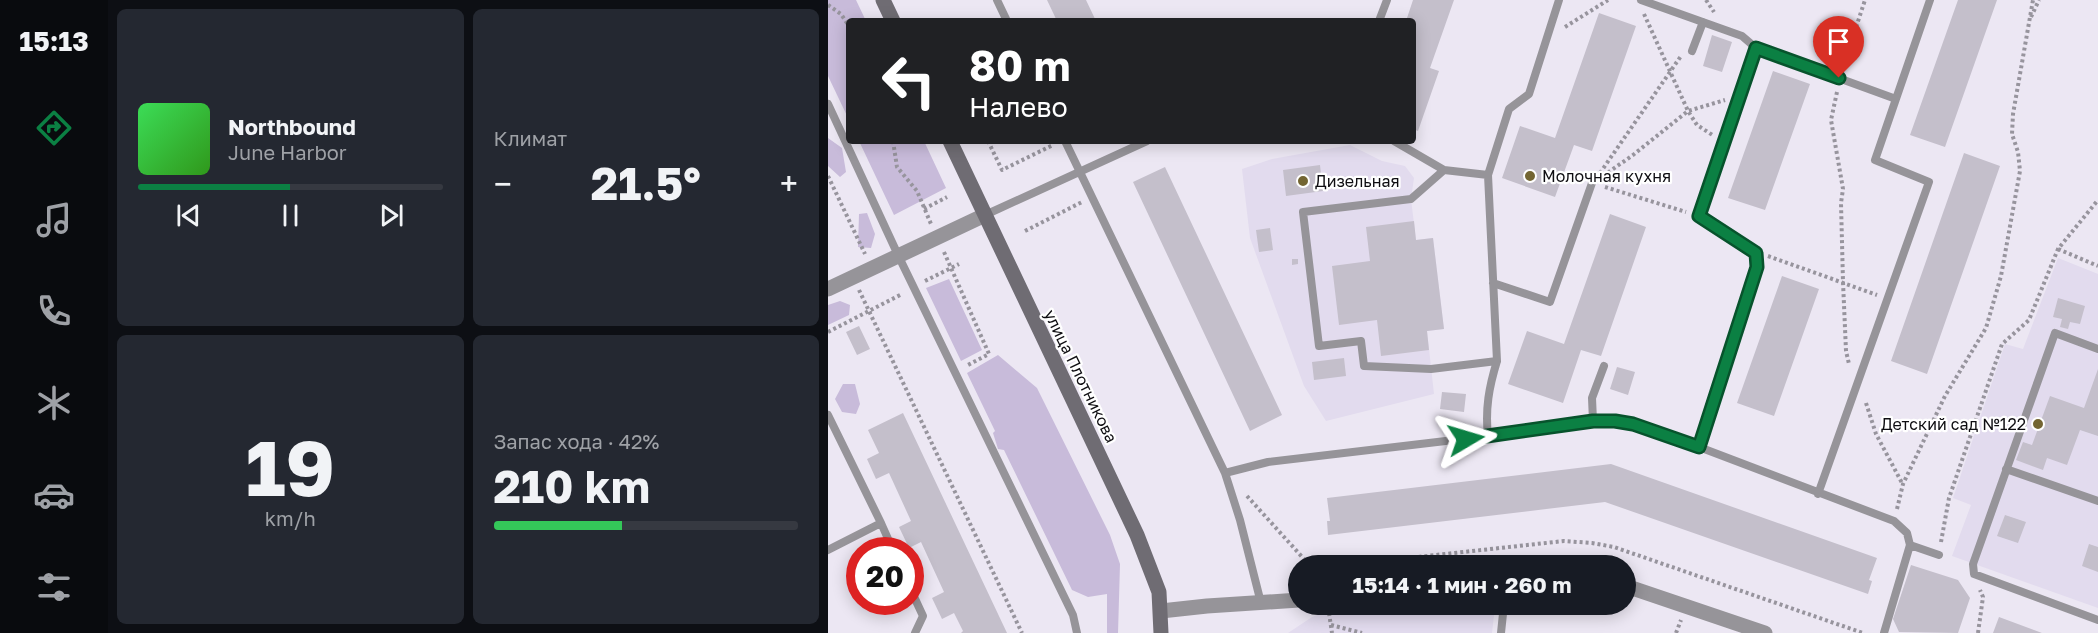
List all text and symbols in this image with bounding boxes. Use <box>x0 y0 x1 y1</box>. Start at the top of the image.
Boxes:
pin <box>1813 16 1864 78</box>
text: 15:13 <box>19 25 89 57</box>
icon: arrive <box>1822 25 1855 58</box>
text: 80 m <box>969 40 1070 90</box>
icon: left <box>870 42 948 120</box>
text: Налево <box>969 91 1068 123</box>
icon: directions <box>33 107 75 149</box>
text: Northbound <box>228 113 356 140</box>
text: Климат <box>494 126 567 150</box>
text: June Harbor <box>228 140 347 164</box>
text: 21.5° <box>591 156 701 210</box>
text: − <box>494 164 512 203</box>
text: + <box>780 164 798 203</box>
place label: Молочная кухня <box>1542 166 1671 186</box>
marker: Молочная кухня <box>1523 169 1537 183</box>
place label: Дизельная <box>1315 171 1400 191</box>
marker: Дизельная <box>1296 174 1310 188</box>
icon: music <box>33 199 75 241</box>
icon: previous <box>172 199 205 232</box>
icon: pause <box>274 199 307 232</box>
icon: next <box>375 199 408 232</box>
icon: phone <box>33 290 75 332</box>
street label: улица Плотникова <box>1040 306 1122 446</box>
icon: climate <box>33 382 75 424</box>
position arrow <box>1434 407 1498 471</box>
place label: Детский сад №122 <box>1881 414 2026 434</box>
marker: Детский сад №122 <box>2031 417 2045 431</box>
text: 19 <box>245 420 335 513</box>
text: Запас хода · 42% <box>494 429 659 453</box>
text: 210 km <box>494 459 650 513</box>
icon: car <box>33 474 75 516</box>
text: km/h <box>265 506 316 530</box>
speed limit sign: 20 <box>846 537 924 615</box>
icon: filters <box>33 566 75 608</box>
text: 15:14 · 1 мин · 260 m <box>1353 571 1571 598</box>

